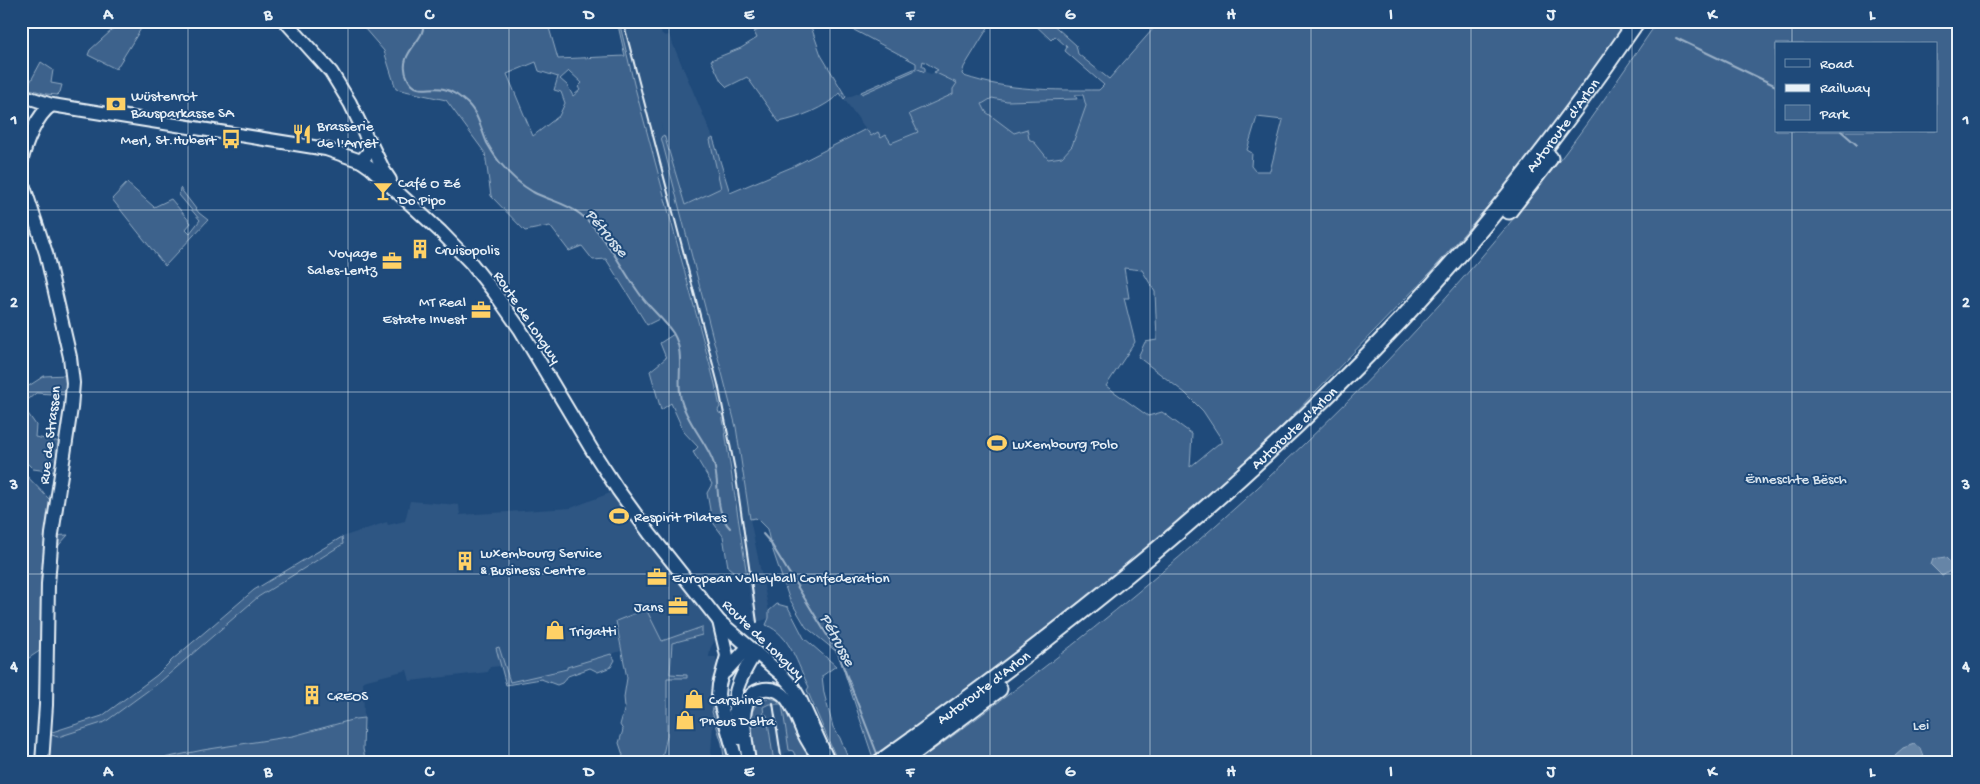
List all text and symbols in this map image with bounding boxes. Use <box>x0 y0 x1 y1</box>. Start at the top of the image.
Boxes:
text: A <box>102 7 114 26</box>
text: B <box>263 7 273 26</box>
text: C <box>424 7 435 26</box>
text: D <box>582 7 595 26</box>
text: E <box>744 7 755 26</box>
text: F <box>905 7 916 26</box>
text: G <box>1065 7 1076 26</box>
text: H <box>1226 7 1236 26</box>
text: I <box>1389 7 1393 26</box>
text: J <box>1546 7 1557 26</box>
text: K <box>1707 7 1719 26</box>
text: L <box>1869 7 1876 26</box>
legend <box>1775 42 1938 132</box>
text: Road <box>1820 56 1854 74</box>
street label: Autoroute d'Arlon <box>1523 76 1605 177</box>
text: Railway <box>1820 80 1871 98</box>
place label: Wüstenrot Bausparkasse SA <box>130 88 235 123</box>
bank icon: Wüstenrot Bausparkasse SA <box>105 93 127 115</box>
text: Park <box>1819 106 1850 124</box>
text: 1 <box>10 112 17 131</box>
text: 1 <box>1962 112 1969 131</box>
place label: Brasserie de l'Arrêt <box>316 118 379 153</box>
restaurant icon: Brasserie de l'Arrêt <box>291 123 313 145</box>
bus stop icon: Merl, St.Hubert <box>220 128 242 150</box>
place label: Merl, St.Hubert <box>120 132 218 150</box>
place label: Café O Zé Do Pipo <box>397 175 461 210</box>
bar icon: Café O Zé Do Pipo <box>372 180 394 202</box>
water label: Pétrusse <box>580 206 631 263</box>
building icon: Cruisopolis <box>409 238 431 260</box>
place label: Cruisopolis <box>435 242 500 260</box>
place label: Voyage Sales-Lentz <box>307 245 377 280</box>
office icon: Voyage Sales-Lentz <box>381 250 403 272</box>
street label: Route de Longwy <box>489 268 564 368</box>
place label: MT Real Estate Invest <box>383 294 468 329</box>
text: 2 <box>10 295 18 314</box>
text: 2 <box>1962 295 1970 314</box>
office icon: MT Real Estate Invest <box>470 299 492 321</box>
street label: Autoroute d'Arlon <box>1248 384 1342 474</box>
street label: Rue de Strassen <box>36 385 66 485</box>
sports icon: Luxembourg Polo <box>986 432 1008 454</box>
place label: Luxembourg Polo <box>1012 436 1118 454</box>
park label: Ënneschte Bësch <box>1745 471 1847 489</box>
text: 3 <box>9 477 18 496</box>
text: 3 <box>1961 477 1970 496</box>
sports icon: Respirit Pilates <box>608 505 630 527</box>
place label: Respirit Pilates <box>634 509 727 527</box>
place label: Luxembourg Service & Business Centre <box>480 545 602 580</box>
building icon: Luxembourg Service & Business Centre <box>454 550 476 572</box>
office icon: European Volleyball Confederation <box>646 566 668 588</box>
place label: European Volleyball Confederation <box>672 570 890 588</box>
office icon: Jans <box>667 595 689 617</box>
street label: Route de Longwy <box>717 596 808 685</box>
place label: Jans <box>634 599 663 617</box>
water label: Pétrusse <box>814 611 858 671</box>
shop icon: Trigatti <box>544 619 566 641</box>
place label: Trigatti <box>569 623 617 641</box>
street label: Autoroute d'Arlon <box>934 648 1035 729</box>
text: 4 <box>9 659 18 678</box>
text: 4 <box>1961 659 1970 678</box>
building icon: CREOS <box>301 684 323 706</box>
place label: CREOS <box>327 688 368 706</box>
shop icon: Carshine <box>683 688 705 710</box>
place label: Carshine <box>709 692 763 710</box>
shop icon: Pneus Delta <box>674 709 696 731</box>
place label: Pneus Delta <box>699 713 775 731</box>
park label: Lei <box>1913 717 1929 735</box>
text: A <box>102 764 114 783</box>
text: B <box>263 764 273 783</box>
text: C <box>424 764 435 783</box>
text: D <box>582 764 595 783</box>
text: E <box>744 764 755 783</box>
text: F <box>905 764 916 783</box>
text: G <box>1065 764 1076 783</box>
text: H <box>1226 764 1236 783</box>
text: I <box>1389 764 1393 783</box>
text: J <box>1546 764 1557 783</box>
text: K <box>1707 764 1719 783</box>
text: L <box>1869 764 1876 783</box>

